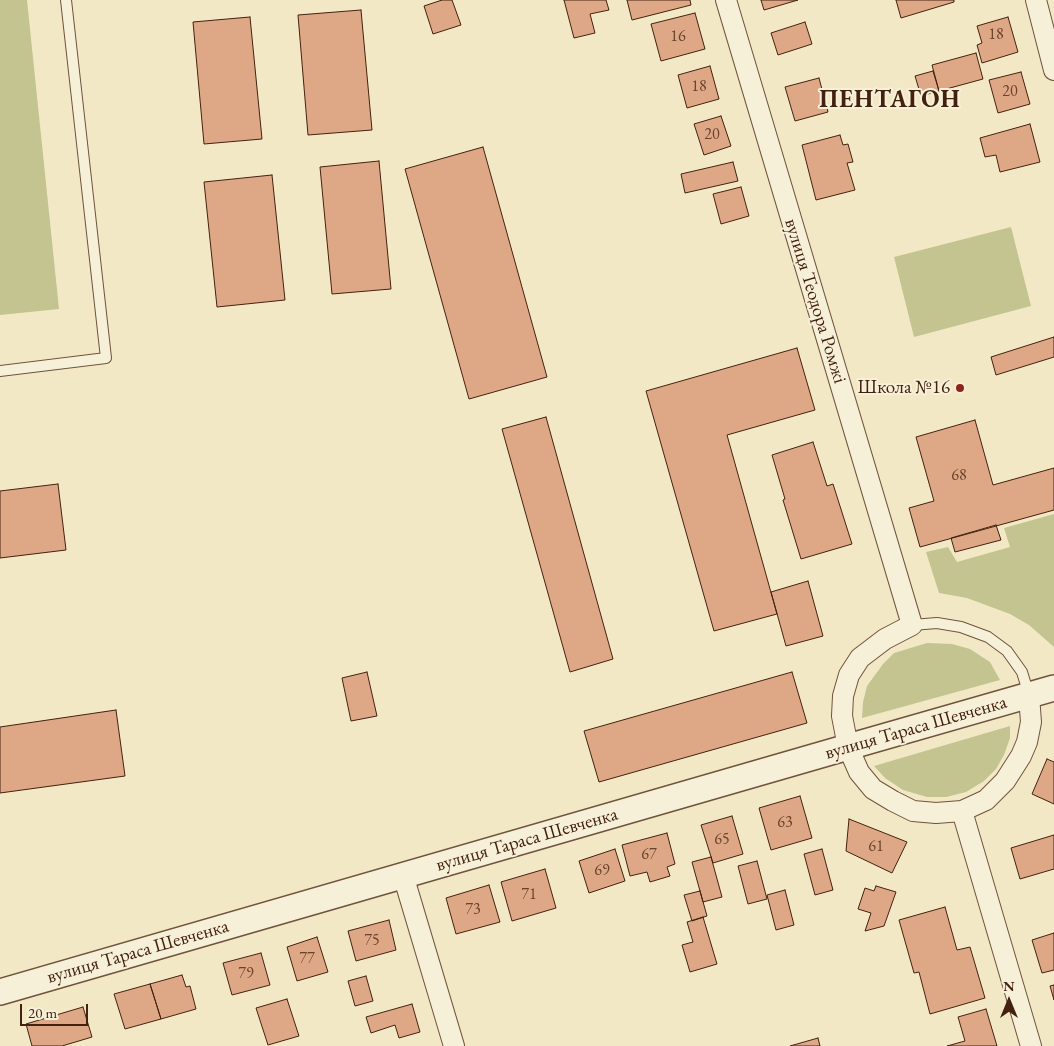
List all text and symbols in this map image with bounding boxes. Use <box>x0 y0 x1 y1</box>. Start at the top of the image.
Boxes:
house number: 18 <box>988 25 1004 45</box>
house number: 16 <box>670 27 686 47</box>
house number: 18 <box>691 77 707 97</box>
house number: 20 <box>1002 82 1018 102</box>
district label: ПЕНТАГОН <box>818 86 962 114</box>
house number: 20 <box>704 125 720 145</box>
street label: вулиця Теодора Ромжі <box>779 216 851 386</box>
place label: Школа №16 <box>857 377 950 399</box>
marker: Школа №16 <box>954 382 966 394</box>
house number: 68 <box>951 466 967 486</box>
street label: вулиця Тараса Шевченка <box>822 691 1010 765</box>
street label: вулиця Тараса Шевченка <box>433 803 621 877</box>
house number: 63 <box>777 813 793 833</box>
house number: 65 <box>714 830 730 850</box>
house number: 61 <box>868 837 884 857</box>
house number: 67 <box>641 845 657 865</box>
house number: 69 <box>594 861 610 881</box>
house number: 71 <box>521 885 537 905</box>
house number: 73 <box>465 900 481 920</box>
street label: вулиця Тараса Шевченка <box>44 915 232 989</box>
house number: 75 <box>364 931 380 951</box>
house number: 77 <box>299 949 315 969</box>
house number: 79 <box>238 964 254 984</box>
north arrow <box>984 976 1034 1026</box>
text: N <box>1003 977 1015 995</box>
scale bar <box>22 994 90 1026</box>
text: 20 m <box>28 1003 57 1022</box>

